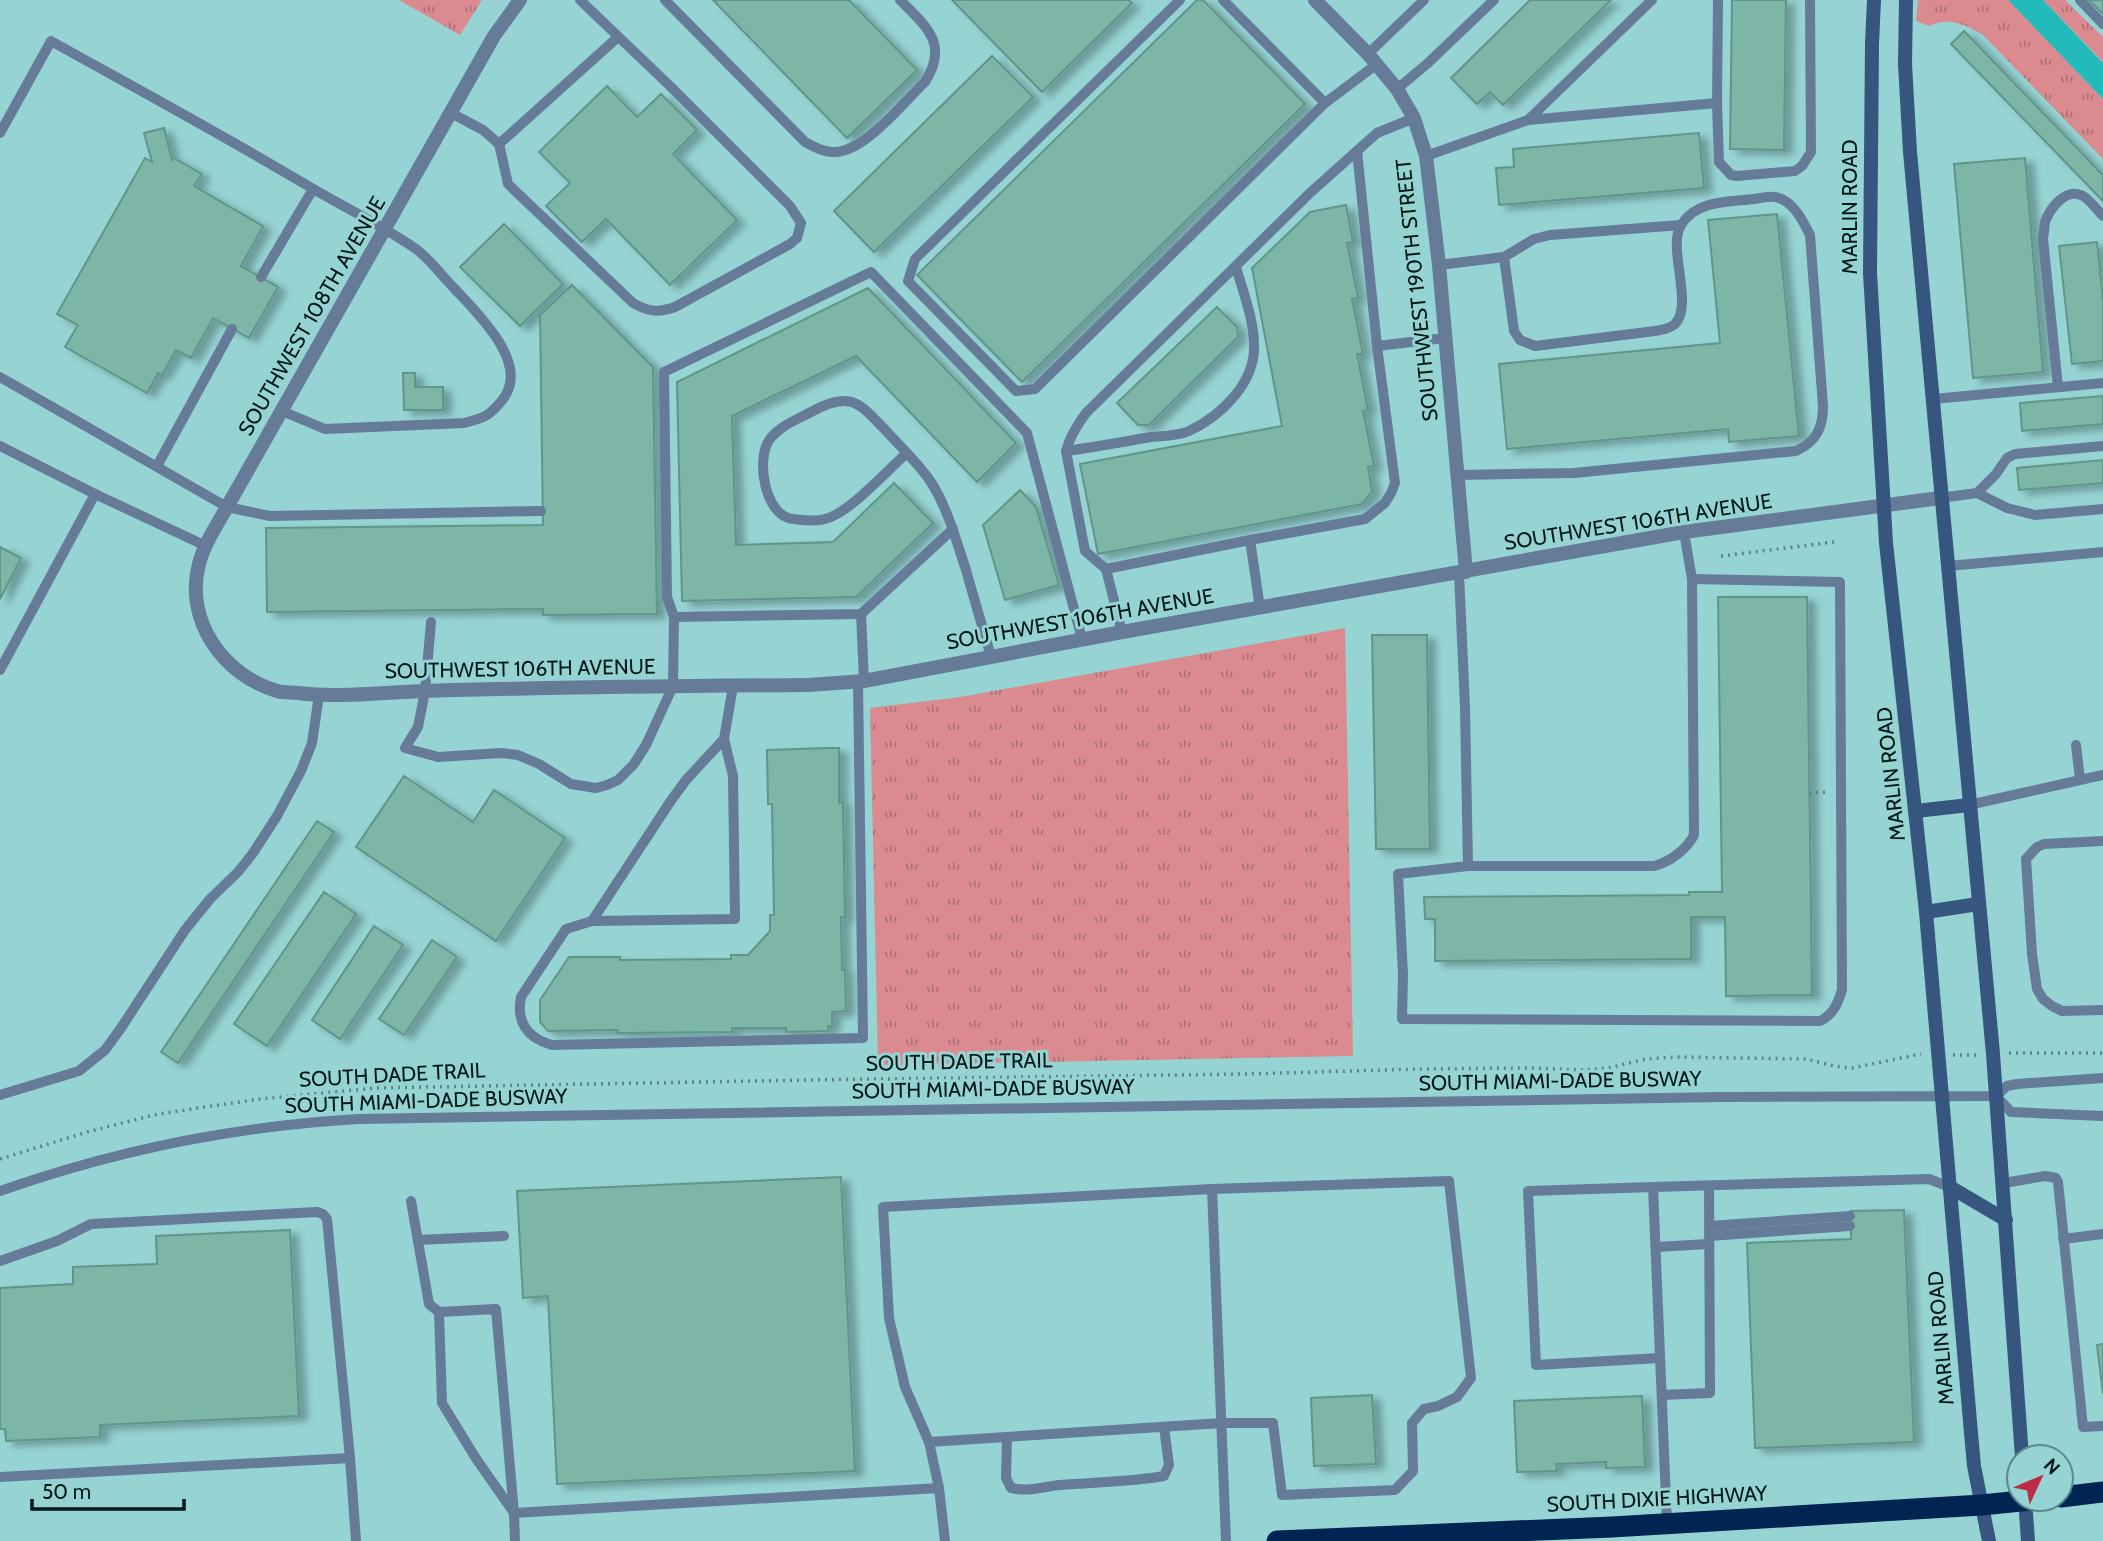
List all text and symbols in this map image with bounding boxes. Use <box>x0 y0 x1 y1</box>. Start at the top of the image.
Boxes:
street label: MARLIN ROAD <box>1837 140 1862 274</box>
street label: SOUTHWEST 190TH STREET <box>1390 158 1443 422</box>
street label: SOUTHWEST 108TH AVENUE <box>233 192 390 440</box>
street label: SOUTHWEST 106TH AVENUE <box>1502 488 1774 555</box>
street label: SOUTHWEST 106TH AVENUE <box>944 583 1216 654</box>
street label: SOUTHWEST 106TH AVENUE <box>384 654 656 683</box>
street label: MARLIN ROAD <box>1871 706 1910 842</box>
street label: SOUTH DADE TRAIL <box>865 1047 1053 1076</box>
street label: SOUTH DADE TRAIL <box>298 1057 486 1092</box>
street label: SOUTH MIAMI-DADE BUSWAY <box>1418 1066 1703 1095</box>
street label: SOUTH MIAMI-DADE BUSWAY <box>851 1074 1136 1103</box>
street label: SOUTH MIAMI-DADE BUSWAY <box>284 1083 569 1118</box>
street label: MARLIN ROAD <box>1922 1270 1959 1406</box>
north arrow <box>2005 1443 2075 1513</box>
text: N <box>2039 1454 2065 1479</box>
scale bar <box>32 1468 184 1512</box>
text: 50 m <box>42 1479 91 1504</box>
street label: SOUTH DIXIE HIGHWAY <box>1546 1480 1769 1517</box>

